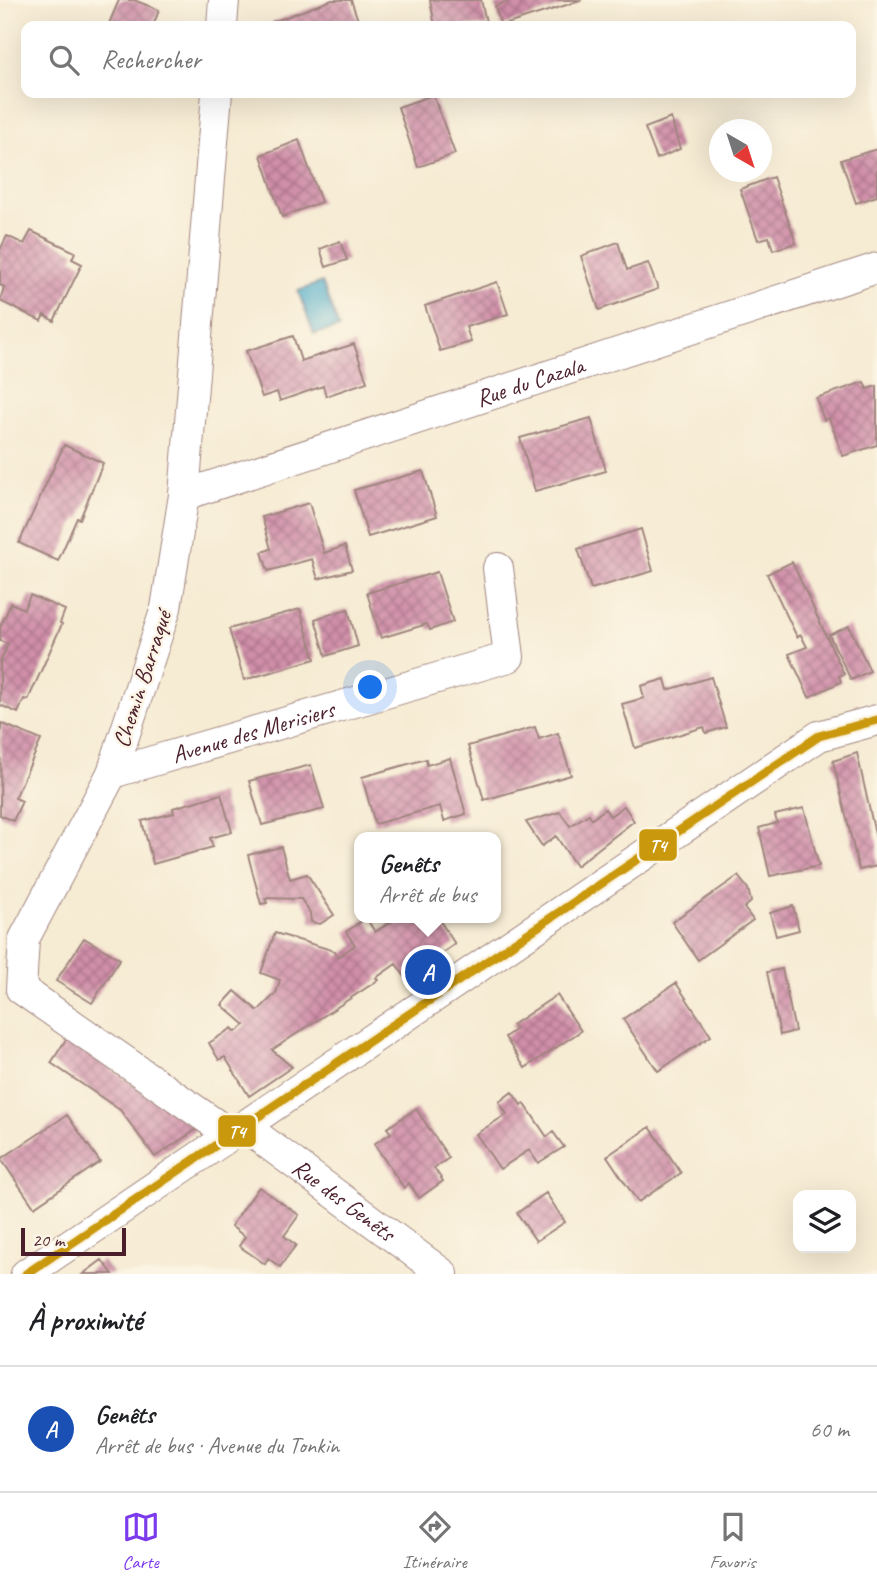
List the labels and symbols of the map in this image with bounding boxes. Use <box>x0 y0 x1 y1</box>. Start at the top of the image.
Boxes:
north arrow <box>709 119 772 182</box>
street label: Rue du Cazala <box>472 349 590 413</box>
street label: Chemin Barraqué <box>106 603 179 751</box>
your location <box>353 670 387 704</box>
street label: Avenue des Merisiers <box>168 693 340 770</box>
line badge: T4 <box>638 828 678 862</box>
text: T4 <box>649 834 669 858</box>
pin: A <box>405 946 451 998</box>
line badge: T4 <box>217 1114 257 1148</box>
text: T4 <box>228 1120 248 1144</box>
street label: Rue des Genêts <box>286 1152 402 1249</box>
scale bar <box>21 1225 126 1257</box>

